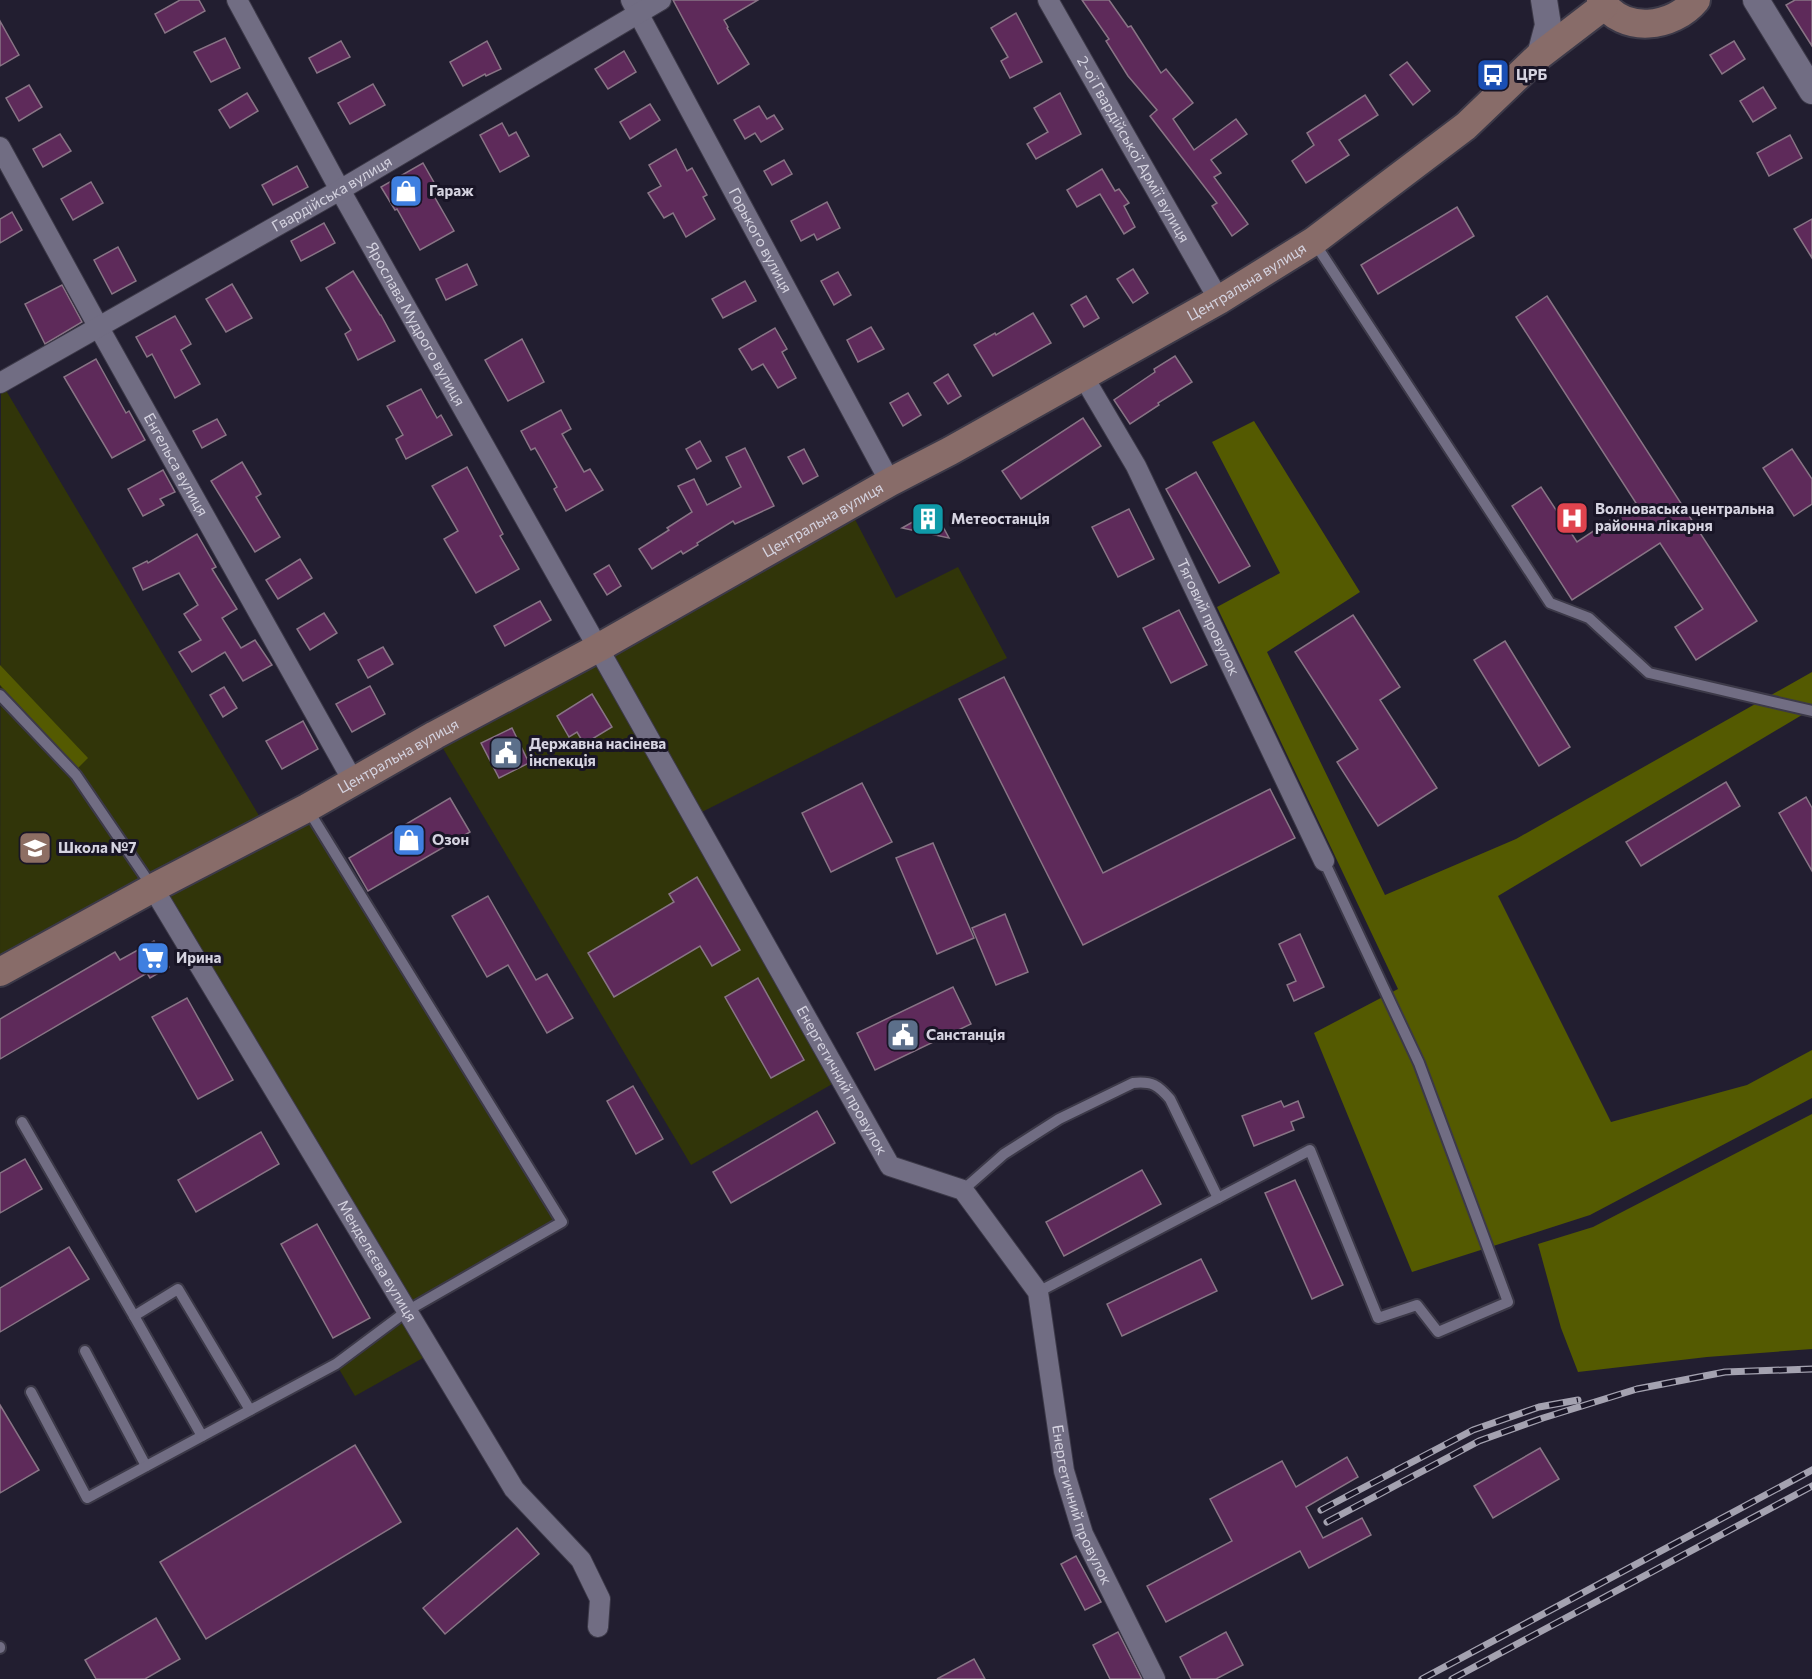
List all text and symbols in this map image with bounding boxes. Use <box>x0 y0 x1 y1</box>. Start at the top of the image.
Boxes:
street label: 2-ої Гвардійської Армії вулиця <box>1074 53 1194 245</box>
bus stop icon: ЦРБ <box>1475 57 1511 93</box>
place label: ЦРБ <box>1516 65 1547 83</box>
street label: Гвардійська вулиця <box>268 151 395 235</box>
shop icon: Гараж <box>388 173 424 209</box>
place label: Гараж <box>429 181 474 199</box>
street label: Горького вулиця <box>726 184 797 296</box>
street label: Ярослава Мудрого вулиця <box>363 238 470 409</box>
street label: Центральна вулиця <box>1183 238 1309 324</box>
street label: Енгельса вулиця <box>141 409 213 519</box>
street label: Центральна вулиця <box>759 478 886 561</box>
place label: Волноваська центральна районна лікарня <box>1595 499 1774 534</box>
hospital icon: Волноваська центральна районна лікарня <box>1554 500 1590 536</box>
building icon: Метеостанція <box>910 501 946 537</box>
place label: Метеостанція <box>951 509 1050 527</box>
street label: Тяговий провулок <box>1173 556 1244 678</box>
street label: Центральна вулиця <box>334 714 461 797</box>
place label: Державна насiнева iнспекцiя <box>529 734 666 769</box>
public building icon: Державна насiнева iнспекцiя <box>488 735 524 771</box>
shop icon: Озон <box>391 822 427 858</box>
school or university icon: Школа №7 <box>17 830 53 866</box>
place label: Озон <box>432 830 469 848</box>
place label: Школа №7 <box>58 838 137 856</box>
supermarket icon: Ирина <box>135 940 171 976</box>
place label: Ирина <box>176 948 221 966</box>
street label: Енергетичний провулок <box>793 1002 892 1157</box>
public building icon: Санстанція <box>885 1017 921 1053</box>
place label: Санстанція <box>926 1025 1005 1043</box>
street label: Менделєєва вулиця <box>334 1196 421 1325</box>
street label: Енергетичний провулок <box>1049 1423 1117 1587</box>

